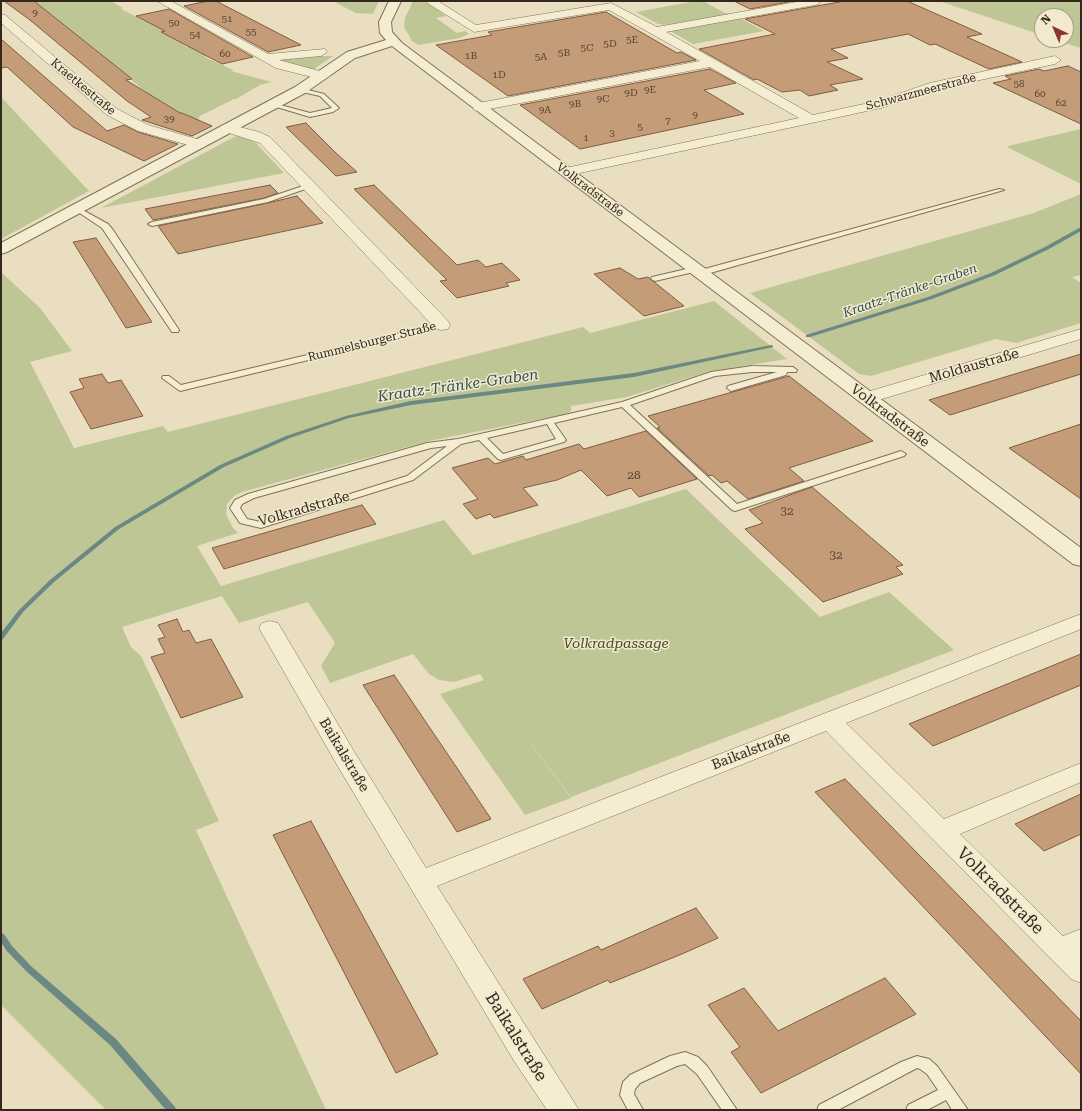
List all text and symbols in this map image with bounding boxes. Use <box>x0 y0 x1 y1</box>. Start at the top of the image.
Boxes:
house number: 9 <box>32 7 38 19</box>
north arrow <box>1034 8 1074 48</box>
text: N <box>1038 12 1054 27</box>
house number: 51 <box>221 13 233 25</box>
house number: 50 <box>168 17 180 29</box>
house number: 55 <box>245 26 257 38</box>
house number: 54 <box>189 29 201 41</box>
house number: 5E <box>626 34 638 46</box>
house number: 5D <box>603 38 617 50</box>
house number: 5C <box>581 42 593 54</box>
house number: 5B <box>558 47 570 59</box>
house number: 60 <box>219 48 231 60</box>
house number: 1B <box>465 50 477 62</box>
house number: 5A <box>535 51 547 63</box>
street label: Kraetkestraße <box>48 56 118 118</box>
house number: 1D <box>492 69 506 81</box>
street label: Schwarzmeerstraße <box>864 70 978 114</box>
house number: 58 <box>1013 78 1025 90</box>
house number: 9E <box>644 84 656 96</box>
house number: 9D <box>624 87 638 99</box>
house number: 60 <box>1034 88 1046 100</box>
house number: 9C <box>597 93 609 105</box>
house number: 62 <box>1055 97 1067 109</box>
house number: 9B <box>569 98 581 110</box>
house number: 9A <box>539 104 551 116</box>
house number: 9 <box>692 109 698 121</box>
house number: 39 <box>163 113 175 125</box>
house number: 7 <box>665 115 671 127</box>
house number: 5 <box>637 121 643 133</box>
house number: 3 <box>609 127 615 139</box>
house number: 1 <box>583 132 589 144</box>
street label: Volkradstraße <box>553 160 627 220</box>
water label: Kraatz-Tränke-Graben <box>841 261 979 321</box>
street label: Rummelsburger Straße <box>306 319 438 365</box>
street label: Moldaustraße <box>927 345 1021 387</box>
water label: Kraatz-Tränke-Graben <box>376 366 540 406</box>
street label: Volkradstraße <box>847 381 933 451</box>
house number: 28 <box>627 468 641 482</box>
street label: Volkradstraße <box>256 488 352 530</box>
house number: 32 <box>780 504 794 518</box>
house number: 32 <box>829 548 843 562</box>
park label: Volkradpassage <box>563 636 669 652</box>
street label: Baikalstraße <box>315 715 373 795</box>
street label: Baikalstraße <box>709 728 793 774</box>
street label: Volkradstraße <box>952 843 1048 939</box>
street label: Baikalstraße <box>481 989 551 1085</box>

